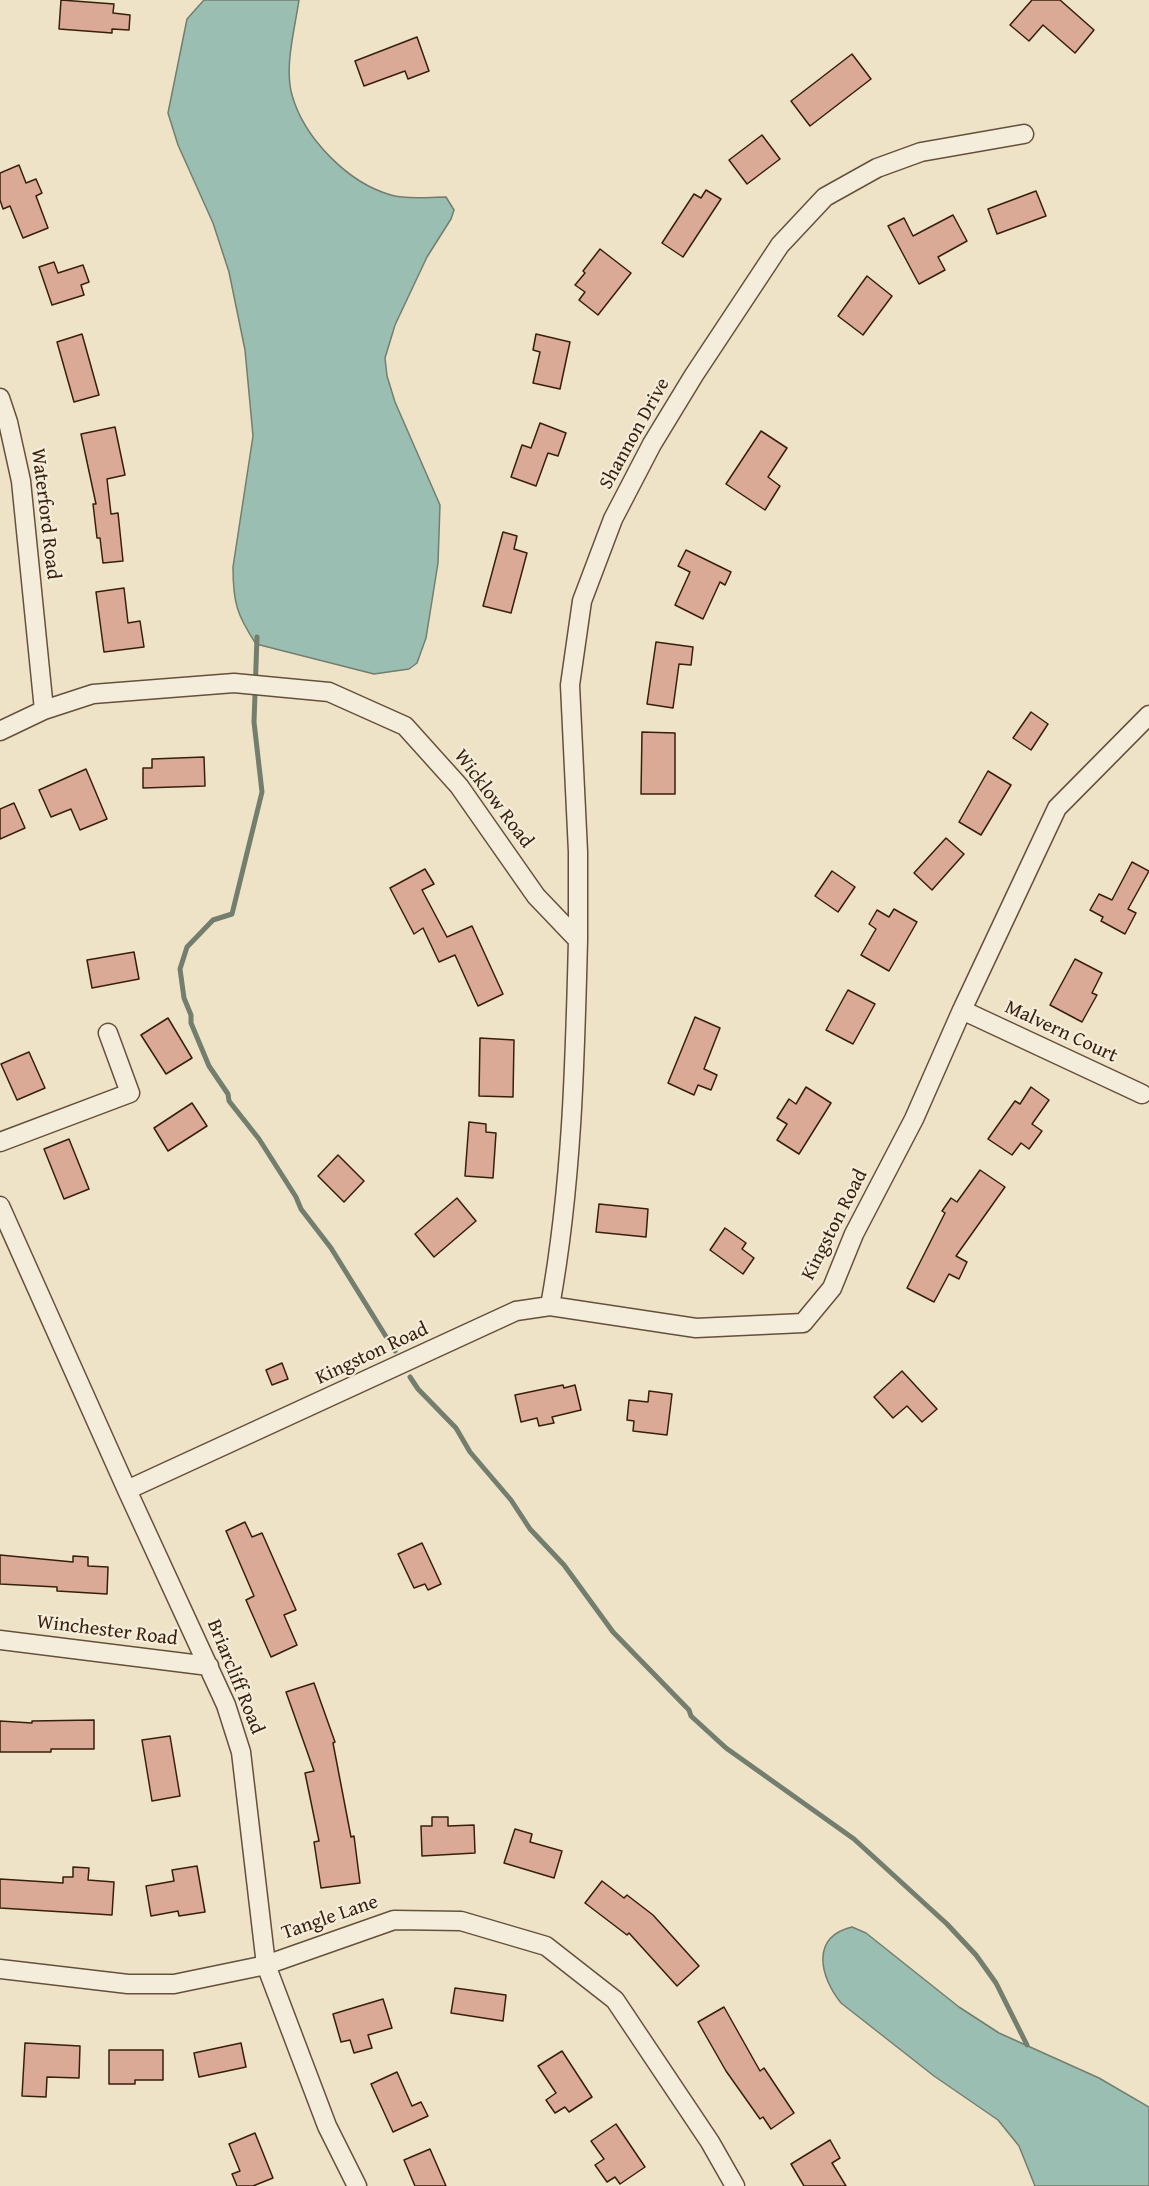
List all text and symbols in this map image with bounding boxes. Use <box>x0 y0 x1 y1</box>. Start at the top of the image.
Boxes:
street label: Shannon Drive <box>595 374 675 494</box>
street label: Waterford Road <box>25 447 65 581</box>
street label: Wicklow Road <box>448 745 538 853</box>
street label: Malvern Court <box>1001 995 1121 1069</box>
street label: Kingston Road <box>797 1166 873 1284</box>
street label: Kingston Road <box>312 1317 432 1391</box>
street label: Winchester Road <box>35 1610 179 1652</box>
street label: Briarcliff Road <box>201 1616 269 1738</box>
street label: Tangle Lane <box>279 1890 381 1946</box>

